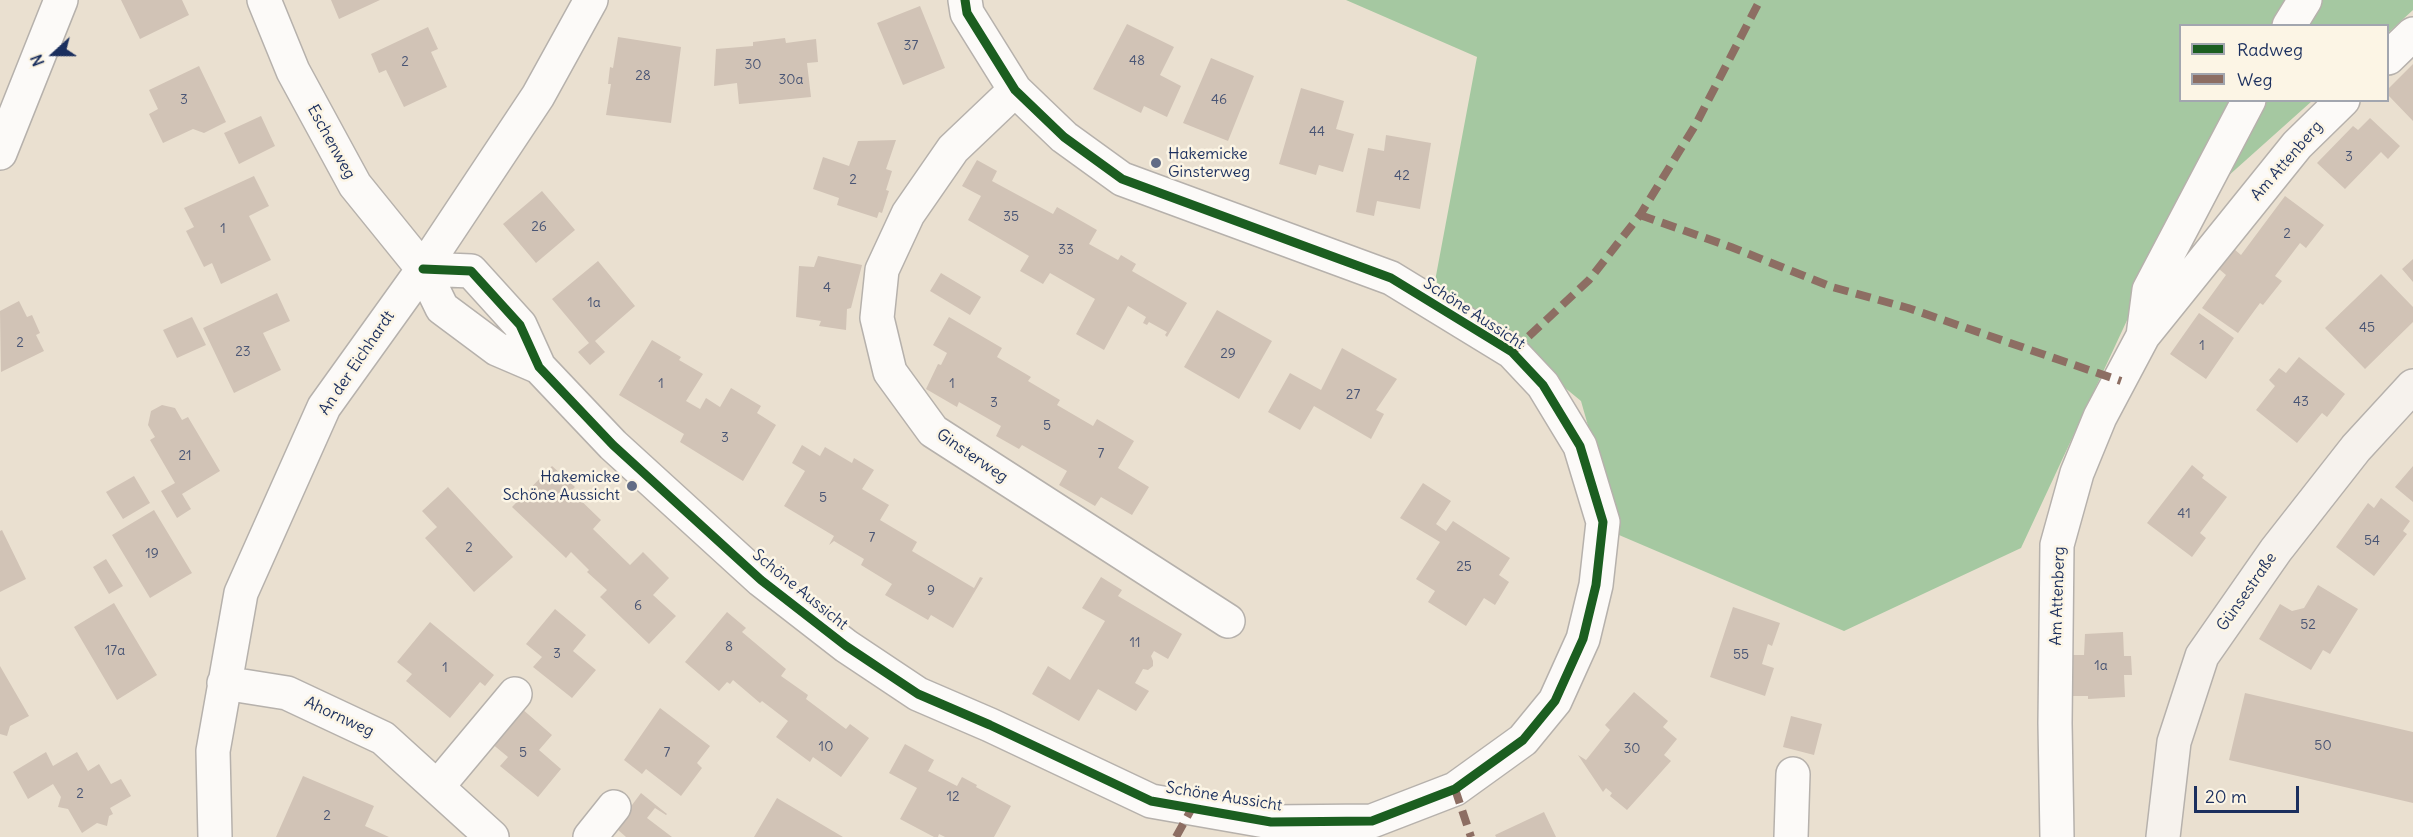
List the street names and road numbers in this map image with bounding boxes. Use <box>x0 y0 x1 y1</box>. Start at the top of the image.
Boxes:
street label: Eschenweg <box>303 102 359 182</box>
street label: Am Attenberg <box>2247 117 2327 205</box>
street label: Schöne Aussicht <box>1420 274 1528 354</box>
street label: An der Eichhardt <box>315 307 399 419</box>
street label: Ginsterweg <box>933 425 1011 487</box>
street label: Schöne Aussicht <box>748 546 852 634</box>
street label: Am Attenberg <box>2047 546 2069 646</box>
street label: Günsestraße <box>2213 549 2281 635</box>
street label: Ahornweg <box>301 693 377 741</box>
street label: Schöne Aussicht <box>1165 778 1283 816</box>

